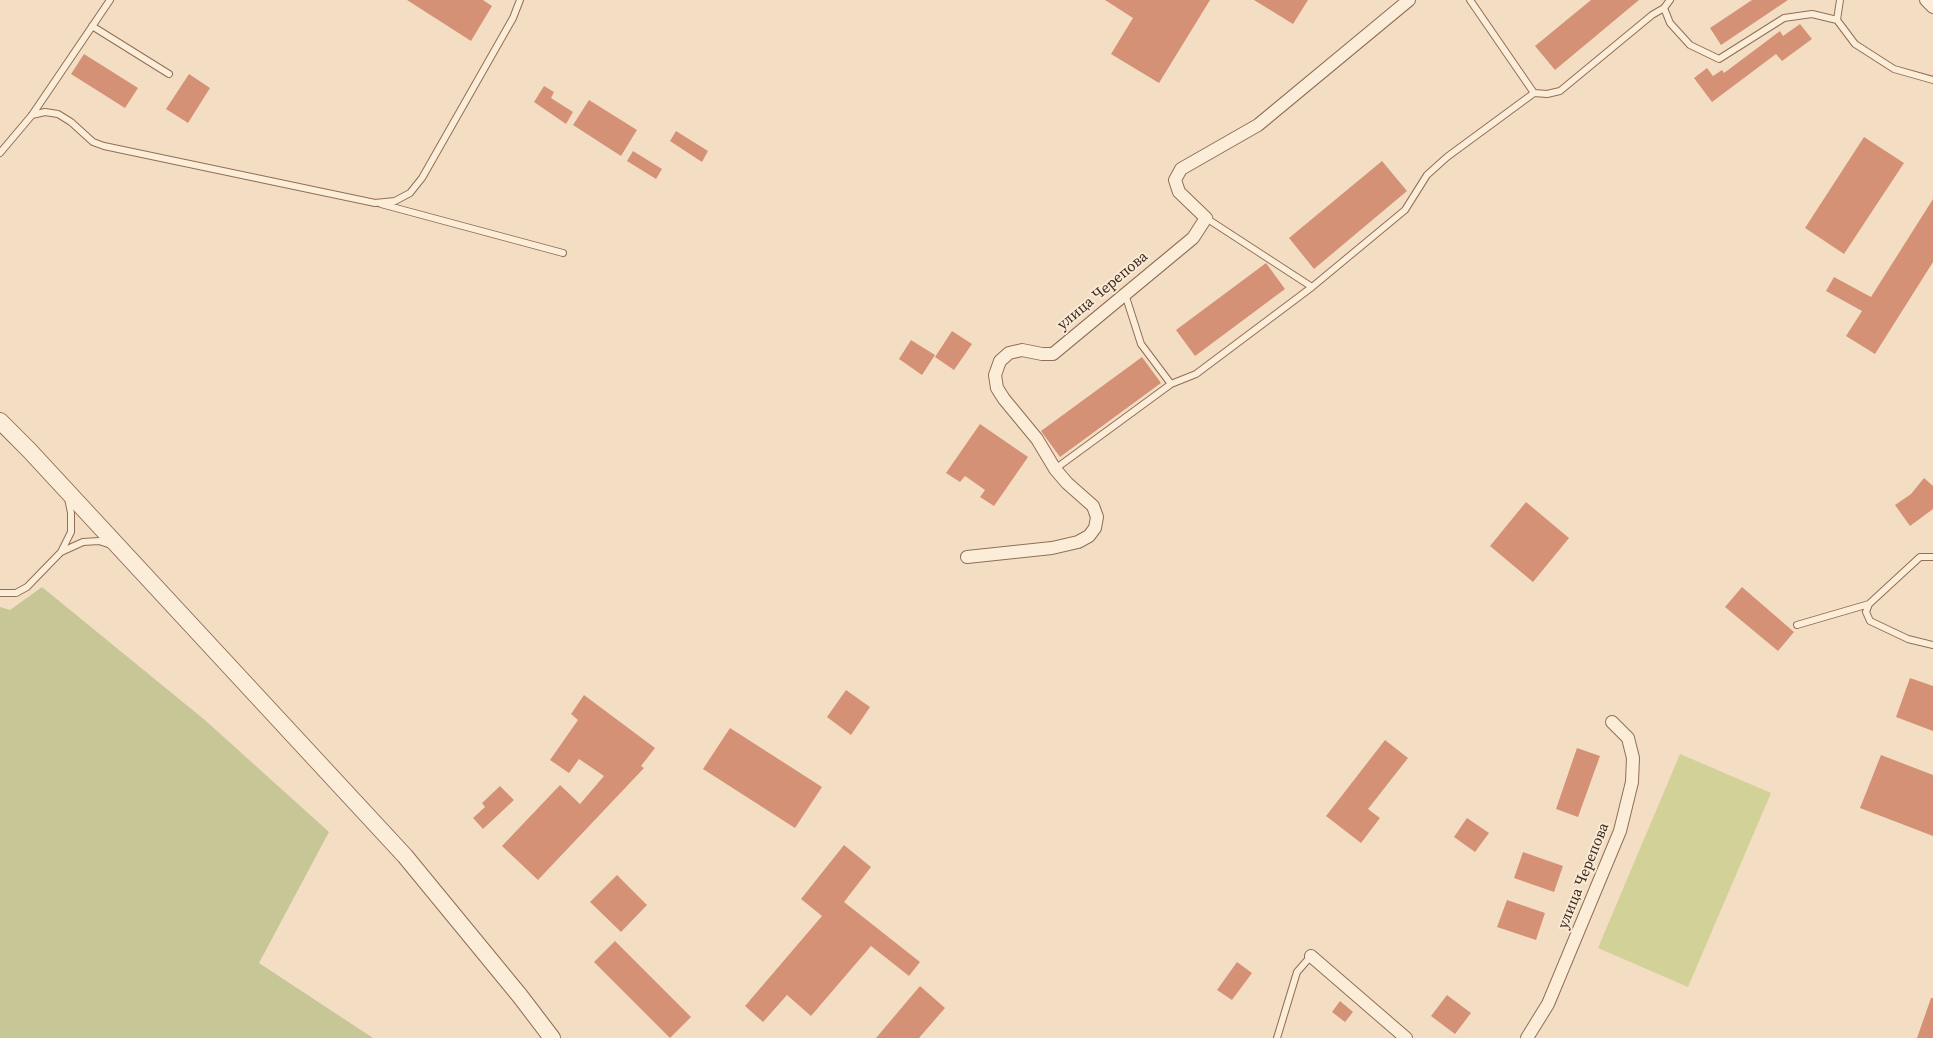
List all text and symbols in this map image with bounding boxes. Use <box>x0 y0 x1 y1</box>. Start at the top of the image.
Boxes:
street label: улица Черепова <box>1054 248 1152 334</box>
street label: улица Черепова <box>1555 820 1613 932</box>

